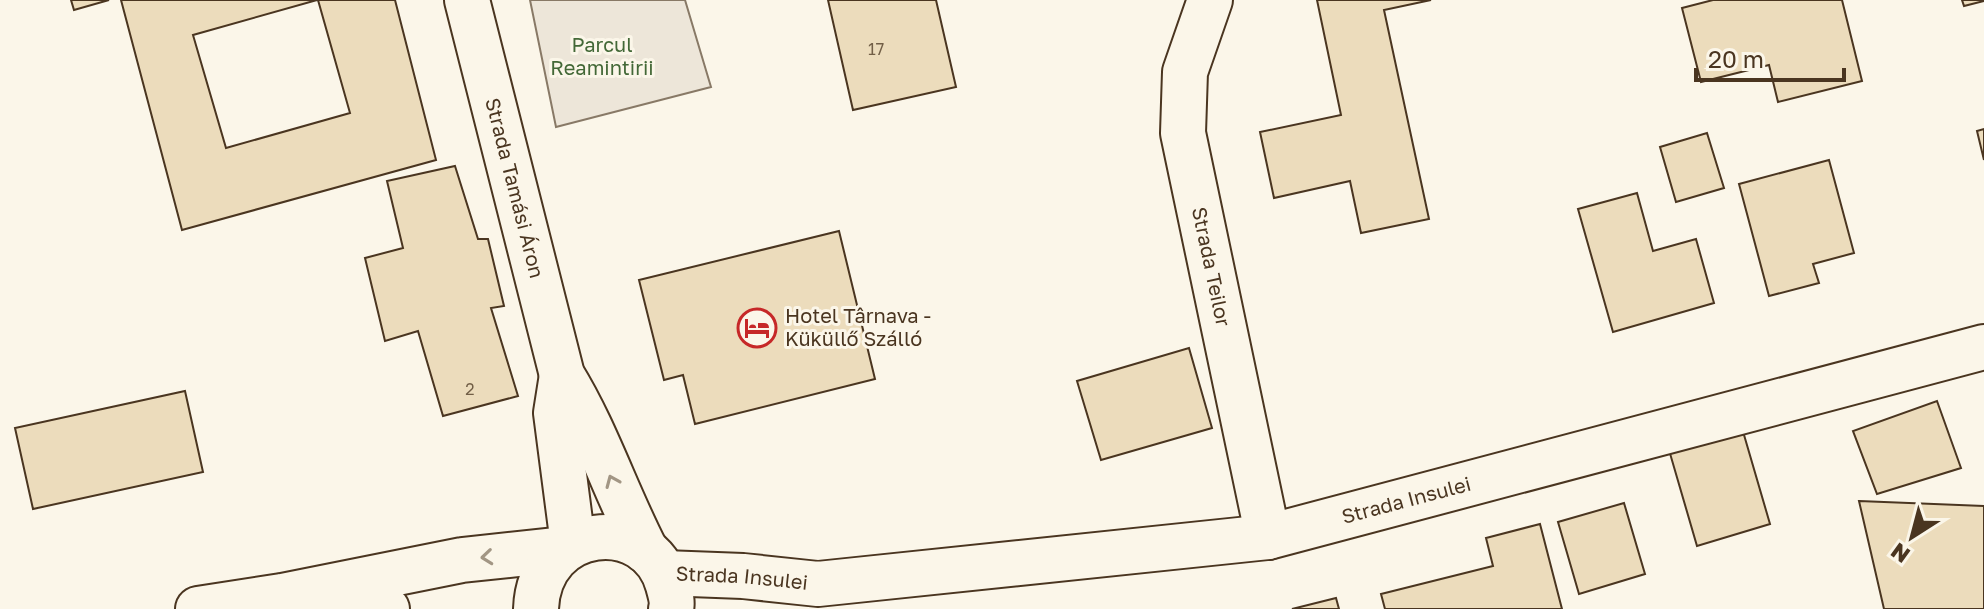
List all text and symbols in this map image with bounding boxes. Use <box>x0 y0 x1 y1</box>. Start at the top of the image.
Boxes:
park label: Parcul Reamintirii <box>550 32 654 79</box>
scale bar <box>1696 32 1844 82</box>
house number: 17 <box>868 39 884 59</box>
text: 20 m <box>1708 44 1764 73</box>
street label: Strada Tamási Áron <box>481 95 550 281</box>
street label: Strada Teilor <box>1188 205 1236 329</box>
place label: Hotel Târnava - Küküllő Szálló <box>785 303 931 350</box>
hotel icon: Hotel Târnava - Küküllő Szálló <box>736 307 778 349</box>
house number: 2 <box>465 379 475 399</box>
street label: Strada Insulei <box>1339 471 1473 528</box>
one-way arrow <box>606 475 622 489</box>
north arrow <box>1872 497 1952 577</box>
text: N <box>1885 538 1915 569</box>
one-way arrow <box>480 549 493 566</box>
street label: Strada Insulei <box>675 560 809 594</box>

